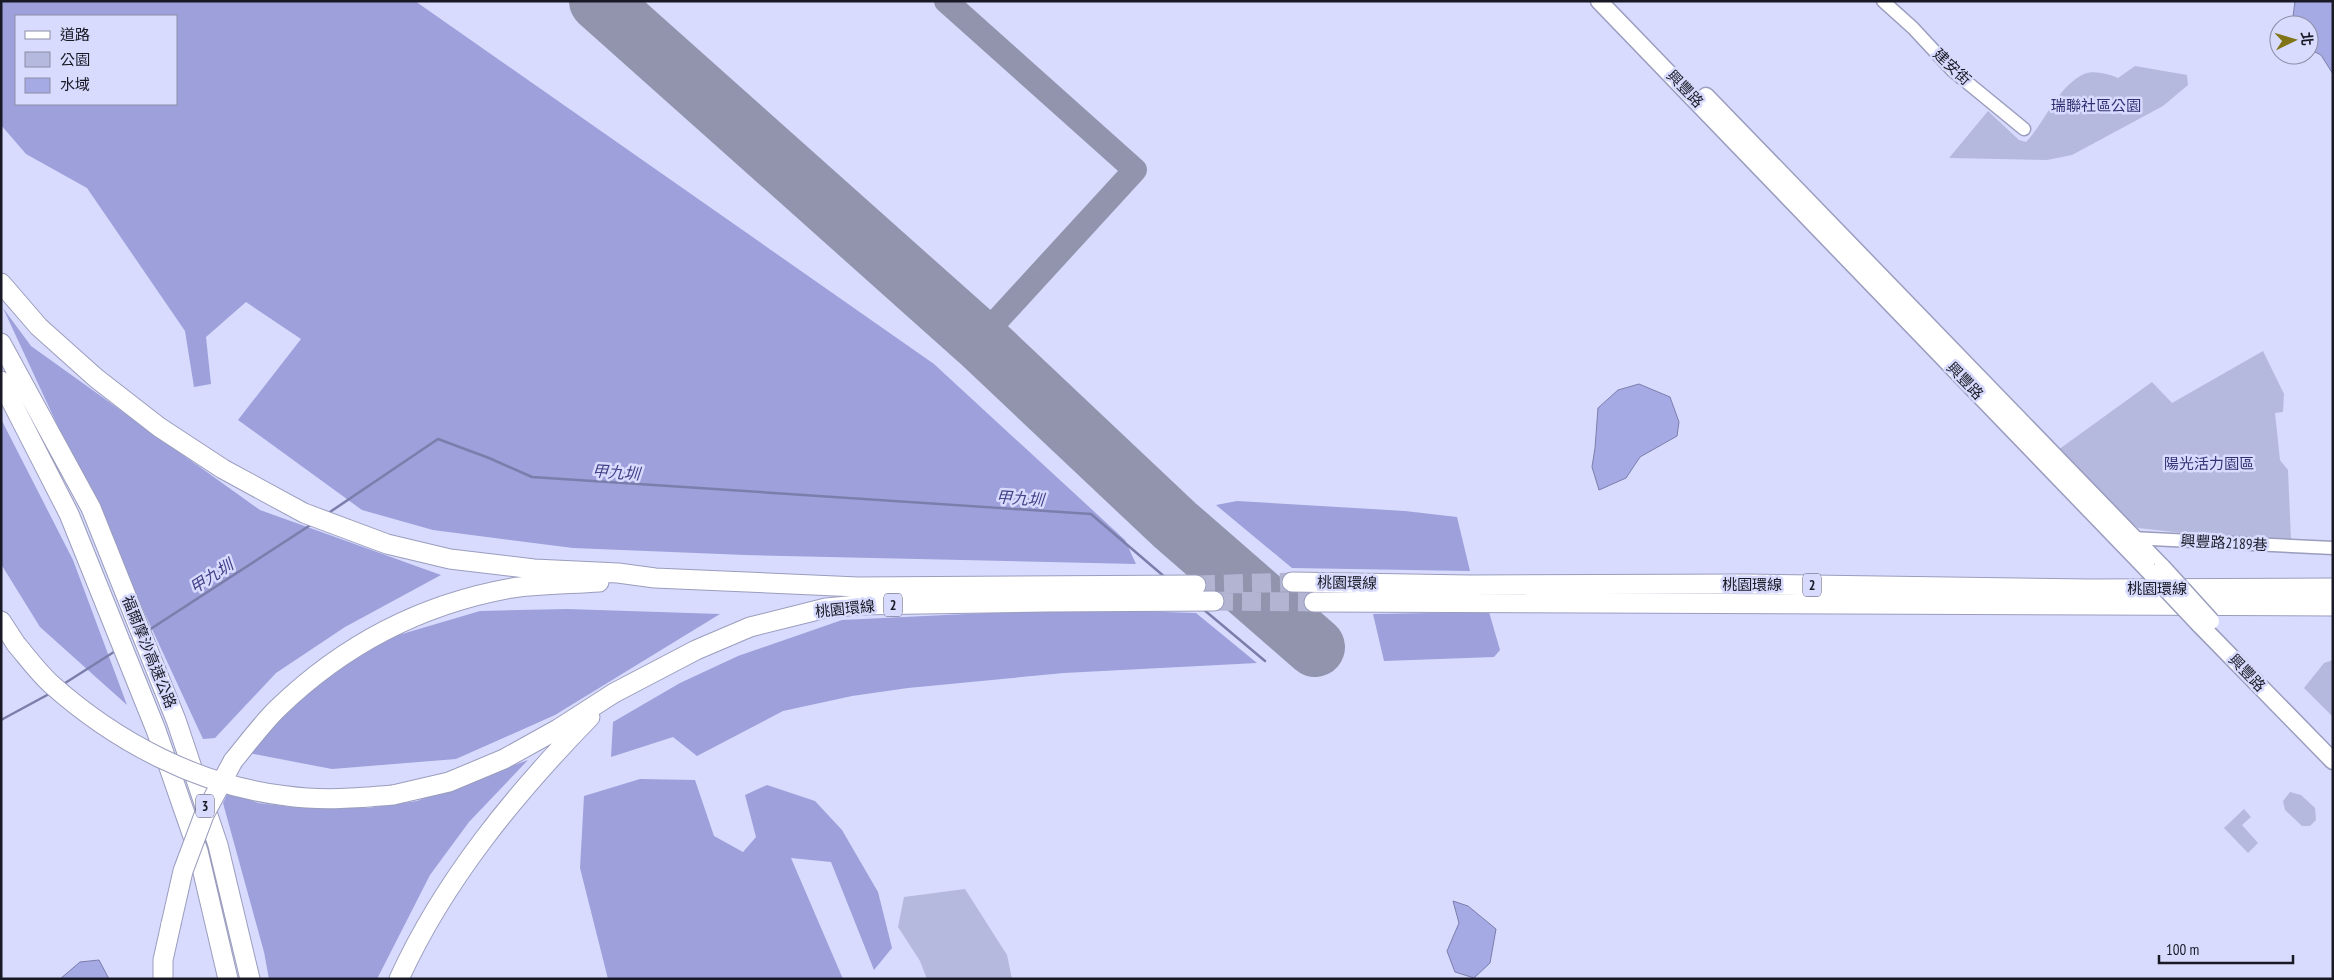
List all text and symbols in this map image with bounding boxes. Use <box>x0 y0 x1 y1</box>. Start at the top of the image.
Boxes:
legend <box>15 15 178 105</box>
north arrow <box>2269 15 2319 65</box>
text: 道路 <box>60 25 90 44</box>
text: 北 <box>2297 31 2317 47</box>
street label: 建安街 <box>1929 44 1975 89</box>
text: 公園 <box>60 50 90 69</box>
street label: 興豐路 <box>1663 66 1708 111</box>
text: 水域 <box>60 75 90 94</box>
park label: 瑞聯社區公園 <box>2051 96 2141 115</box>
street label: 興豐路 <box>1943 358 1988 403</box>
park label: 陽光活力園區 <box>2164 454 2254 473</box>
water label: 甲九圳 <box>591 460 643 484</box>
water label: 甲九圳 <box>995 486 1047 510</box>
street label: 興豐路2189巷 <box>2180 531 2268 554</box>
water label: 甲九圳 <box>185 553 238 597</box>
street label: 桃園環線 <box>1317 572 1377 593</box>
road number: 2 <box>1803 574 1821 596</box>
street label: 桃園環線 <box>1722 575 1782 594</box>
street label: 桃園環線 <box>2127 579 2187 598</box>
street label: 福爾摩沙高速公路 <box>118 593 181 711</box>
road number: 2 <box>884 594 902 616</box>
street label: 桃園環線 <box>814 596 876 621</box>
street label: 興豐路 <box>2225 650 2270 695</box>
road number: 3 <box>196 794 214 818</box>
scale bar <box>2159 932 2293 964</box>
text: 100 m <box>2166 940 2199 959</box>

